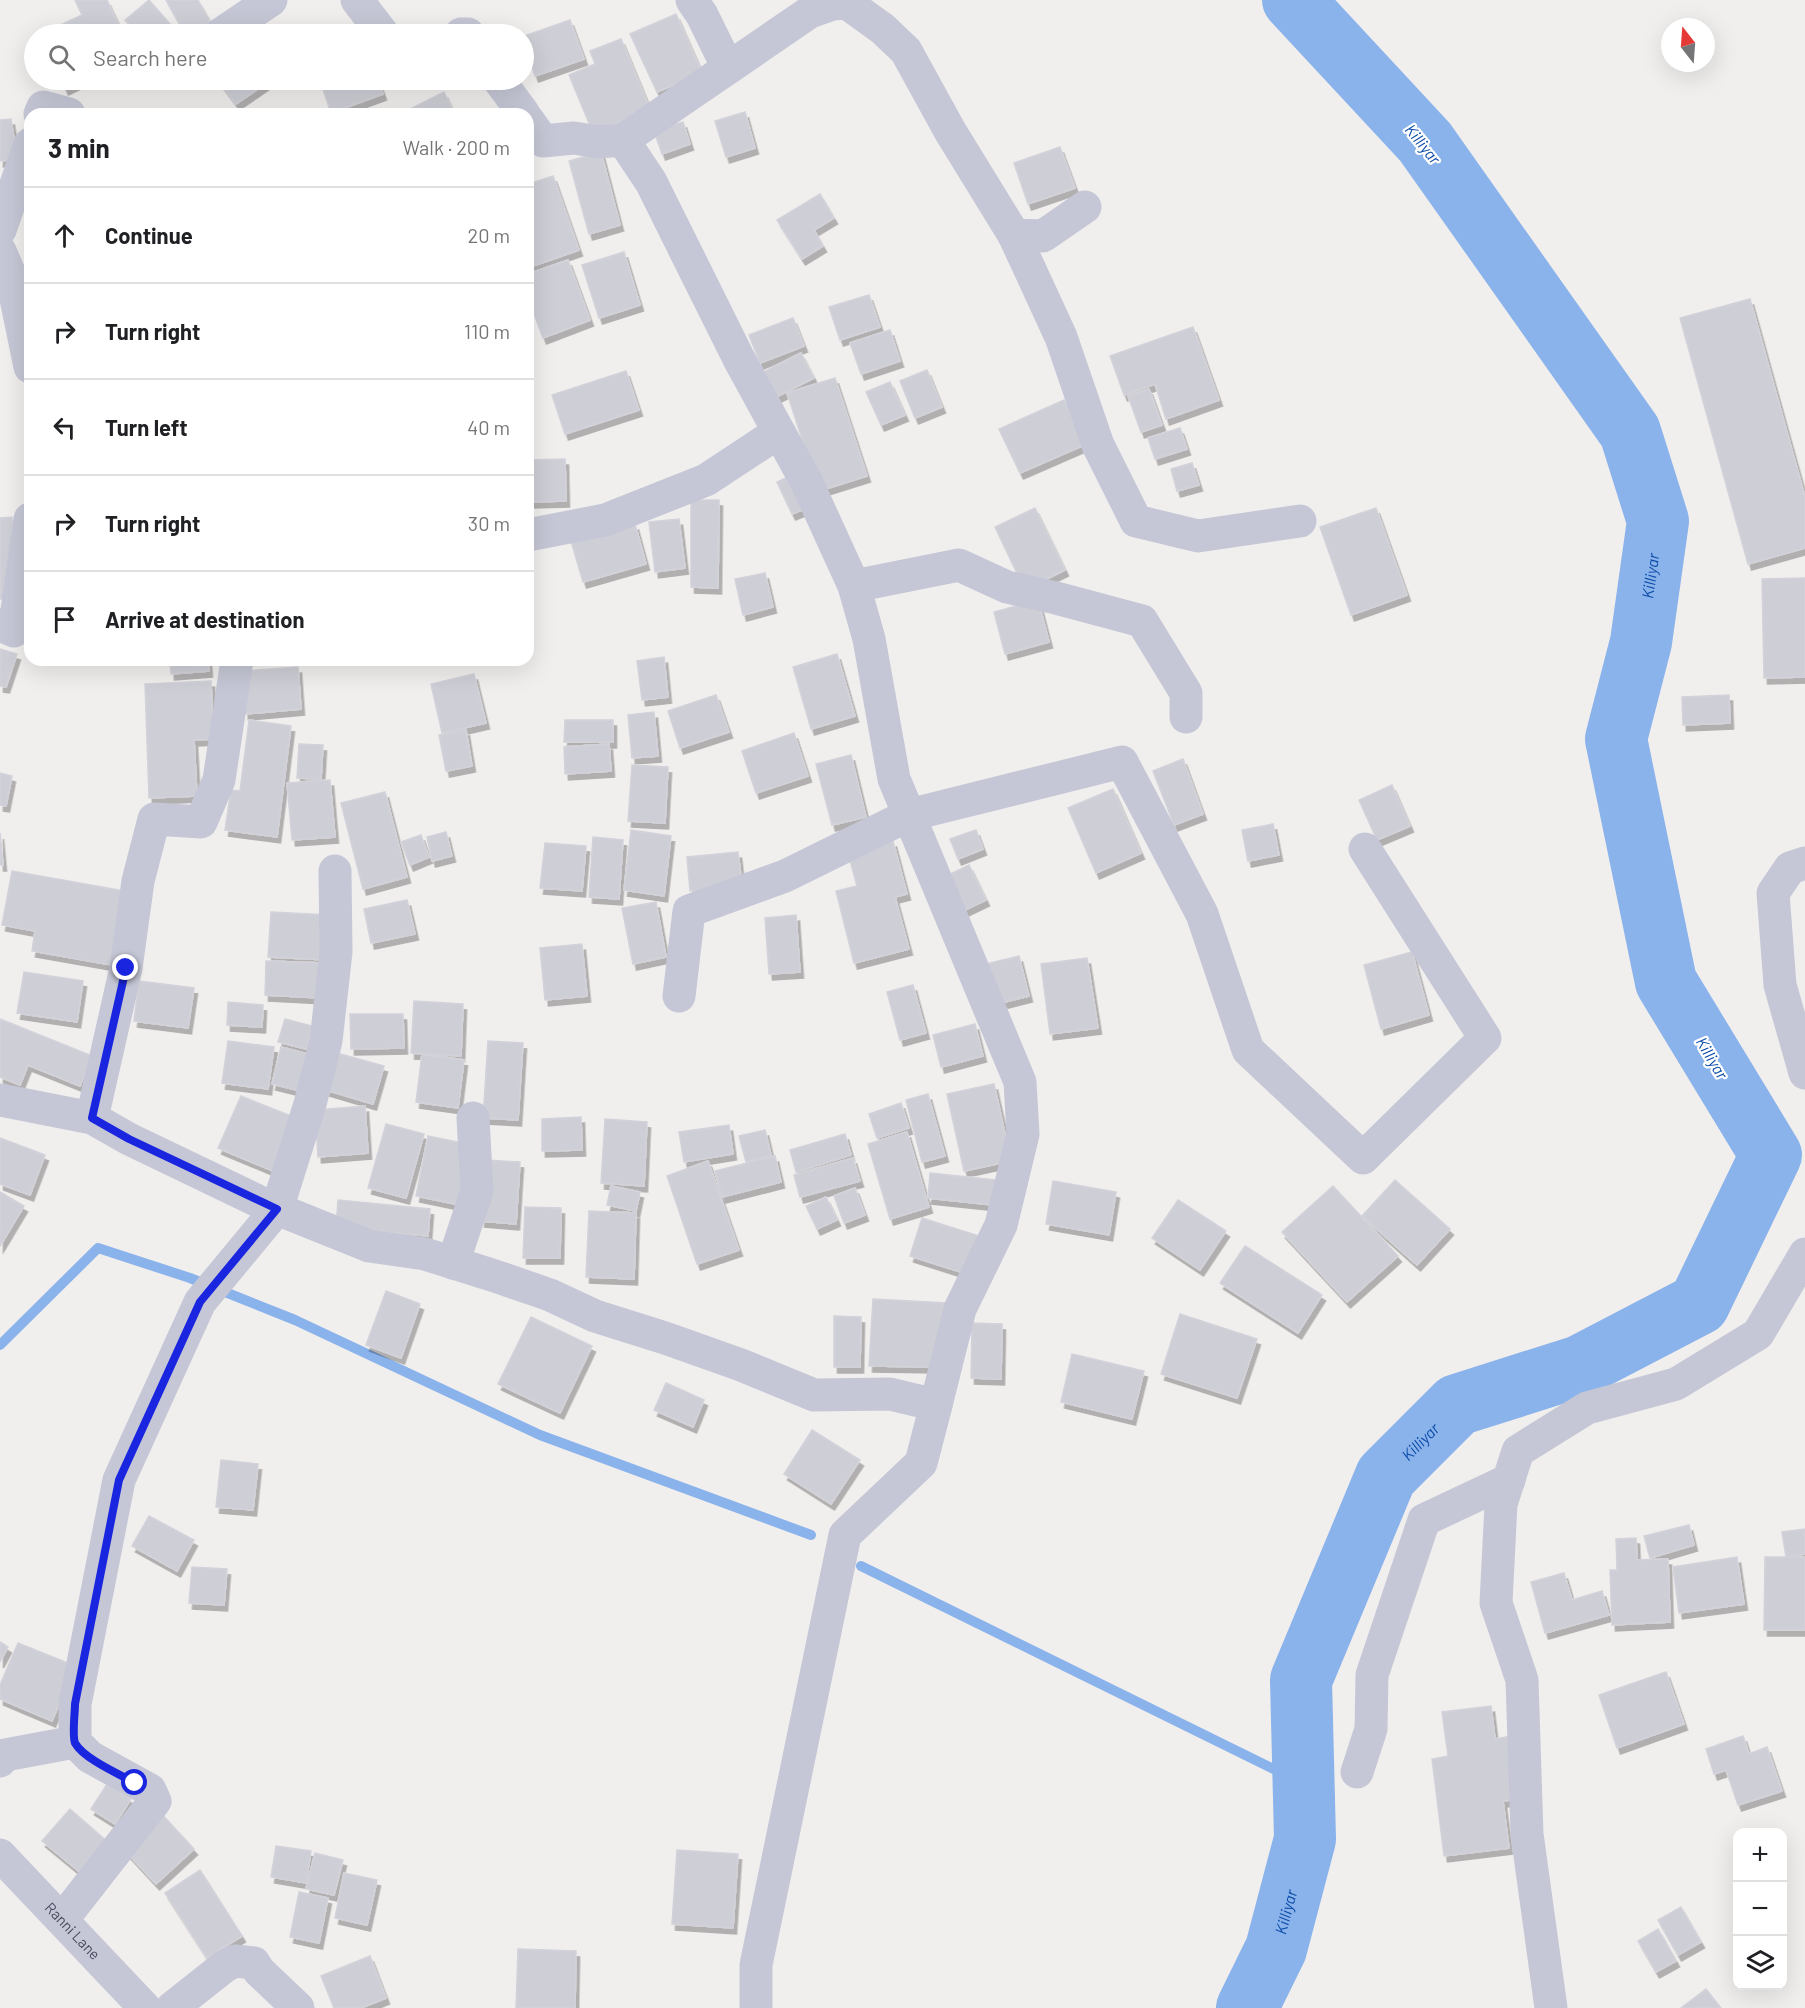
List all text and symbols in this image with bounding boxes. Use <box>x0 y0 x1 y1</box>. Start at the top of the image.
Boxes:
north arrow <box>1661 18 1715 72</box>
search box <box>24 24 534 90</box>
icon: search <box>45 41 78 74</box>
text: Search here <box>93 44 207 70</box>
water label: Killiyar <box>1402 120 1446 168</box>
text: 3 min <box>48 132 110 163</box>
text: Walk · 200 m <box>402 135 510 159</box>
icon: ahead <box>48 219 81 252</box>
text: Continue <box>105 222 193 248</box>
text: 20 m <box>467 223 510 247</box>
icon: right <box>48 315 81 348</box>
text: Turn right <box>105 318 200 344</box>
text: 110 m <box>464 319 510 343</box>
icon: left <box>48 411 81 444</box>
text: Turn left <box>105 414 188 440</box>
text: 40 m <box>467 415 510 439</box>
icon: right <box>48 507 81 540</box>
text: Turn right <box>105 510 200 536</box>
text: 30 m <box>468 511 510 535</box>
water label: Killiyar <box>1637 551 1663 600</box>
icon: arrive <box>48 603 81 636</box>
text: Arrive at destination <box>105 606 304 632</box>
route end <box>112 954 138 980</box>
water label: Killiyar <box>1693 1033 1733 1083</box>
water label: Killiyar <box>1397 1418 1444 1464</box>
route start <box>121 1769 147 1795</box>
map controls <box>1733 1828 1787 1990</box>
button: + <box>1733 1828 1787 1882</box>
button: − <box>1733 1882 1787 1936</box>
water label: Killiyar <box>1270 1886 1301 1936</box>
street label: Ranni Lane <box>42 1898 104 1963</box>
button: layers <box>1733 1936 1787 1990</box>

